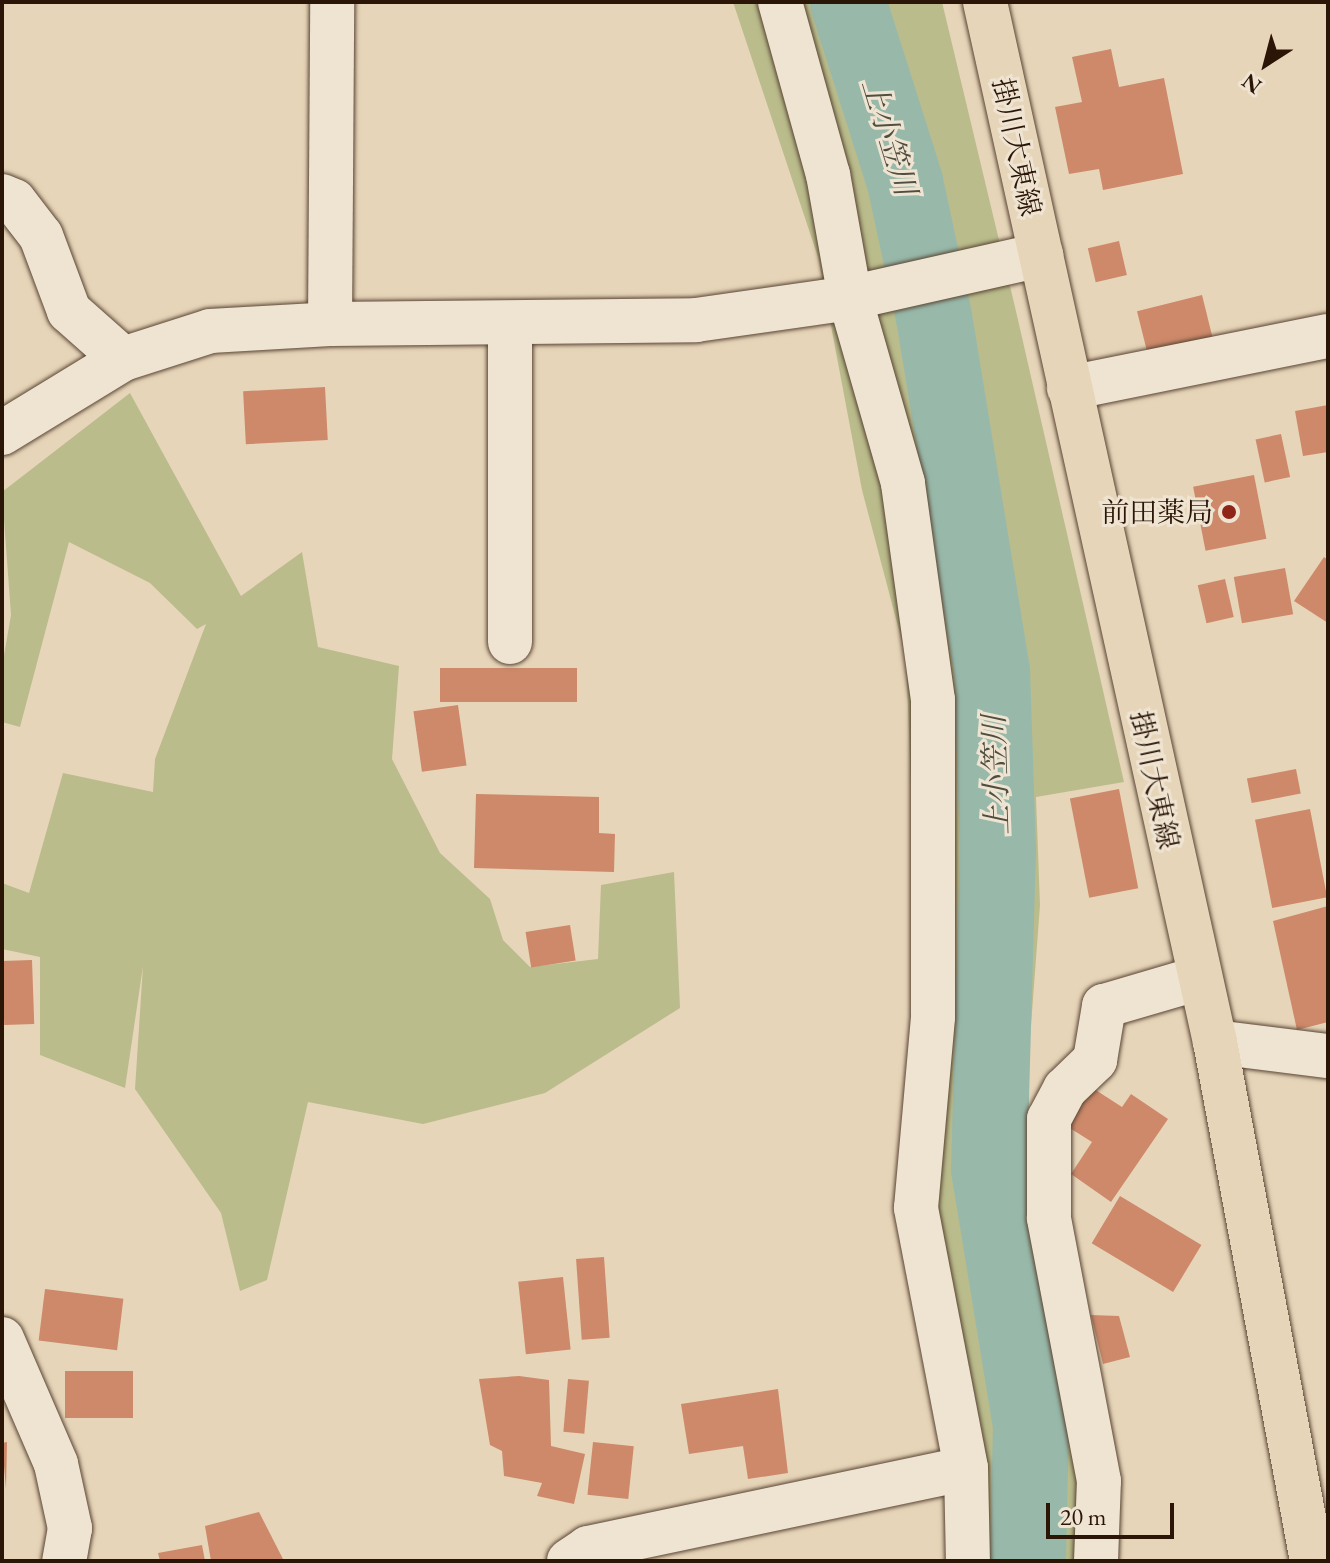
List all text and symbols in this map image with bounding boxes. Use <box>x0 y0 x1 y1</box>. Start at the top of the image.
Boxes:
north arrow <box>1226 24 1306 104</box>
text: N <box>1236 67 1267 101</box>
water label: 上小笠川 <box>854 74 924 200</box>
street label: 掛川大東線 <box>986 75 1048 219</box>
place label: 前田薬局 <box>1101 495 1213 529</box>
marker: 前田薬局 <box>1220 503 1238 521</box>
street label: 掛川大東線 <box>1124 708 1186 852</box>
water label: 上小笠川 <box>976 714 1016 836</box>
scale bar <box>1050 1487 1178 1537</box>
text: 20 m <box>1060 1501 1107 1532</box>

